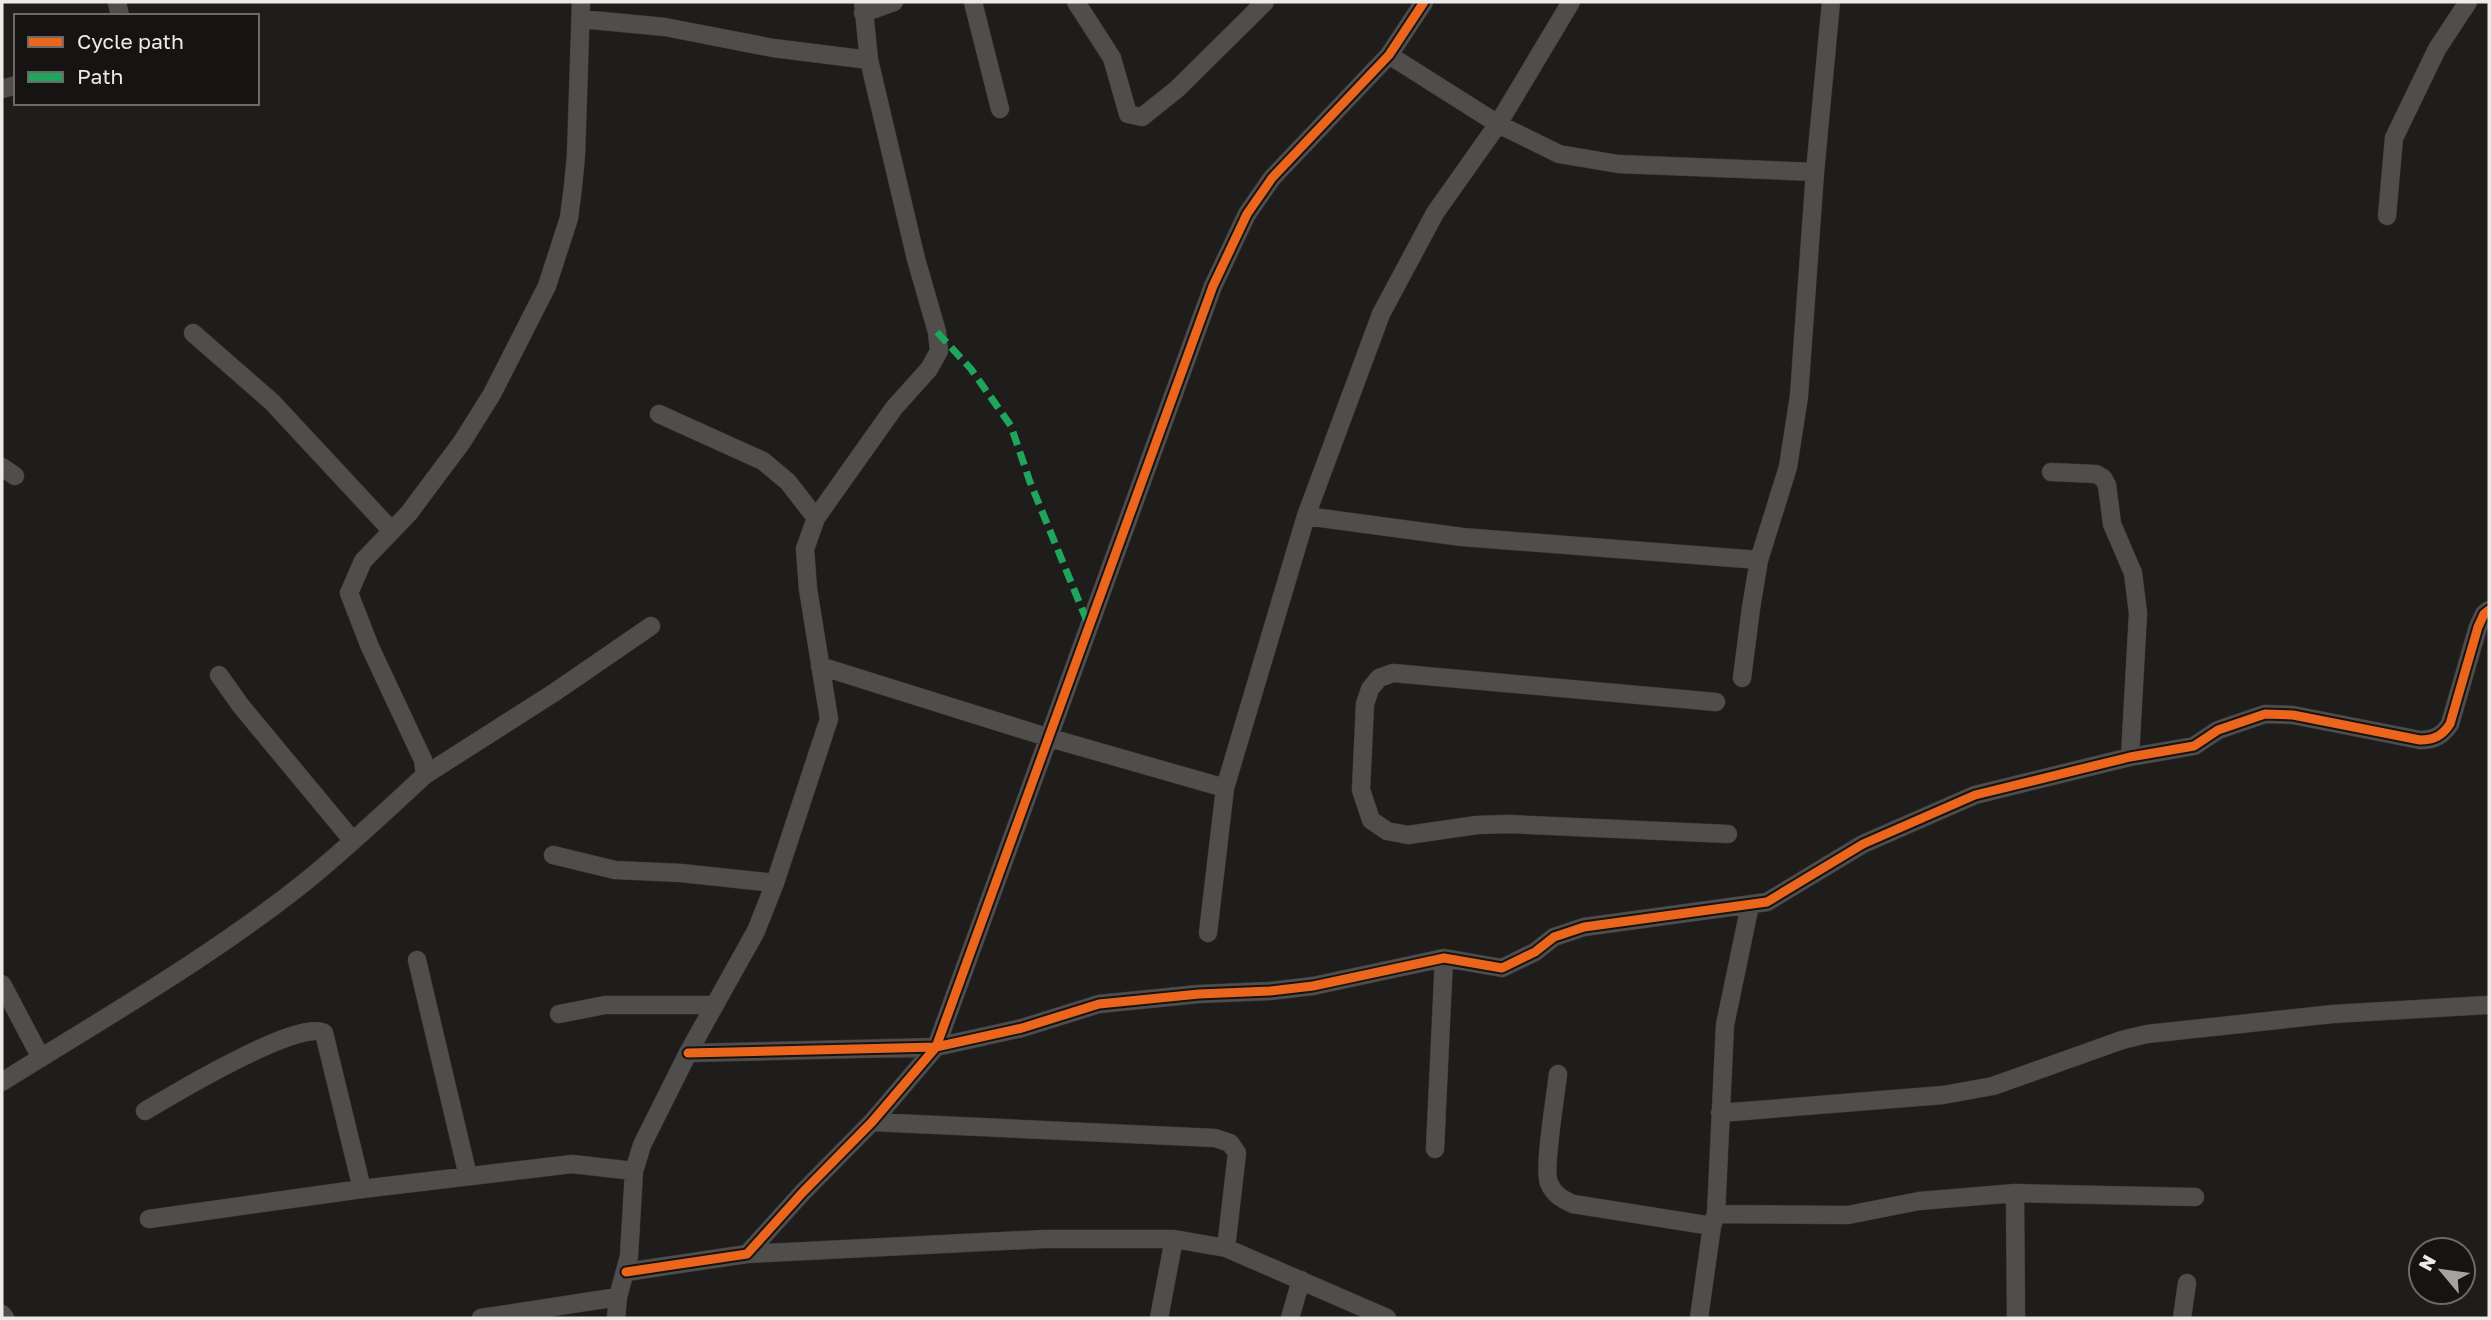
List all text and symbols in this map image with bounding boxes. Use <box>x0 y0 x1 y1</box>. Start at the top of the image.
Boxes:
legend <box>14 14 259 105</box>
text: Cycle path <box>77 28 184 54</box>
text: Path <box>77 63 124 89</box>
north arrow <box>2407 1236 2477 1306</box>
text: N <box>2413 1251 2440 1274</box>

